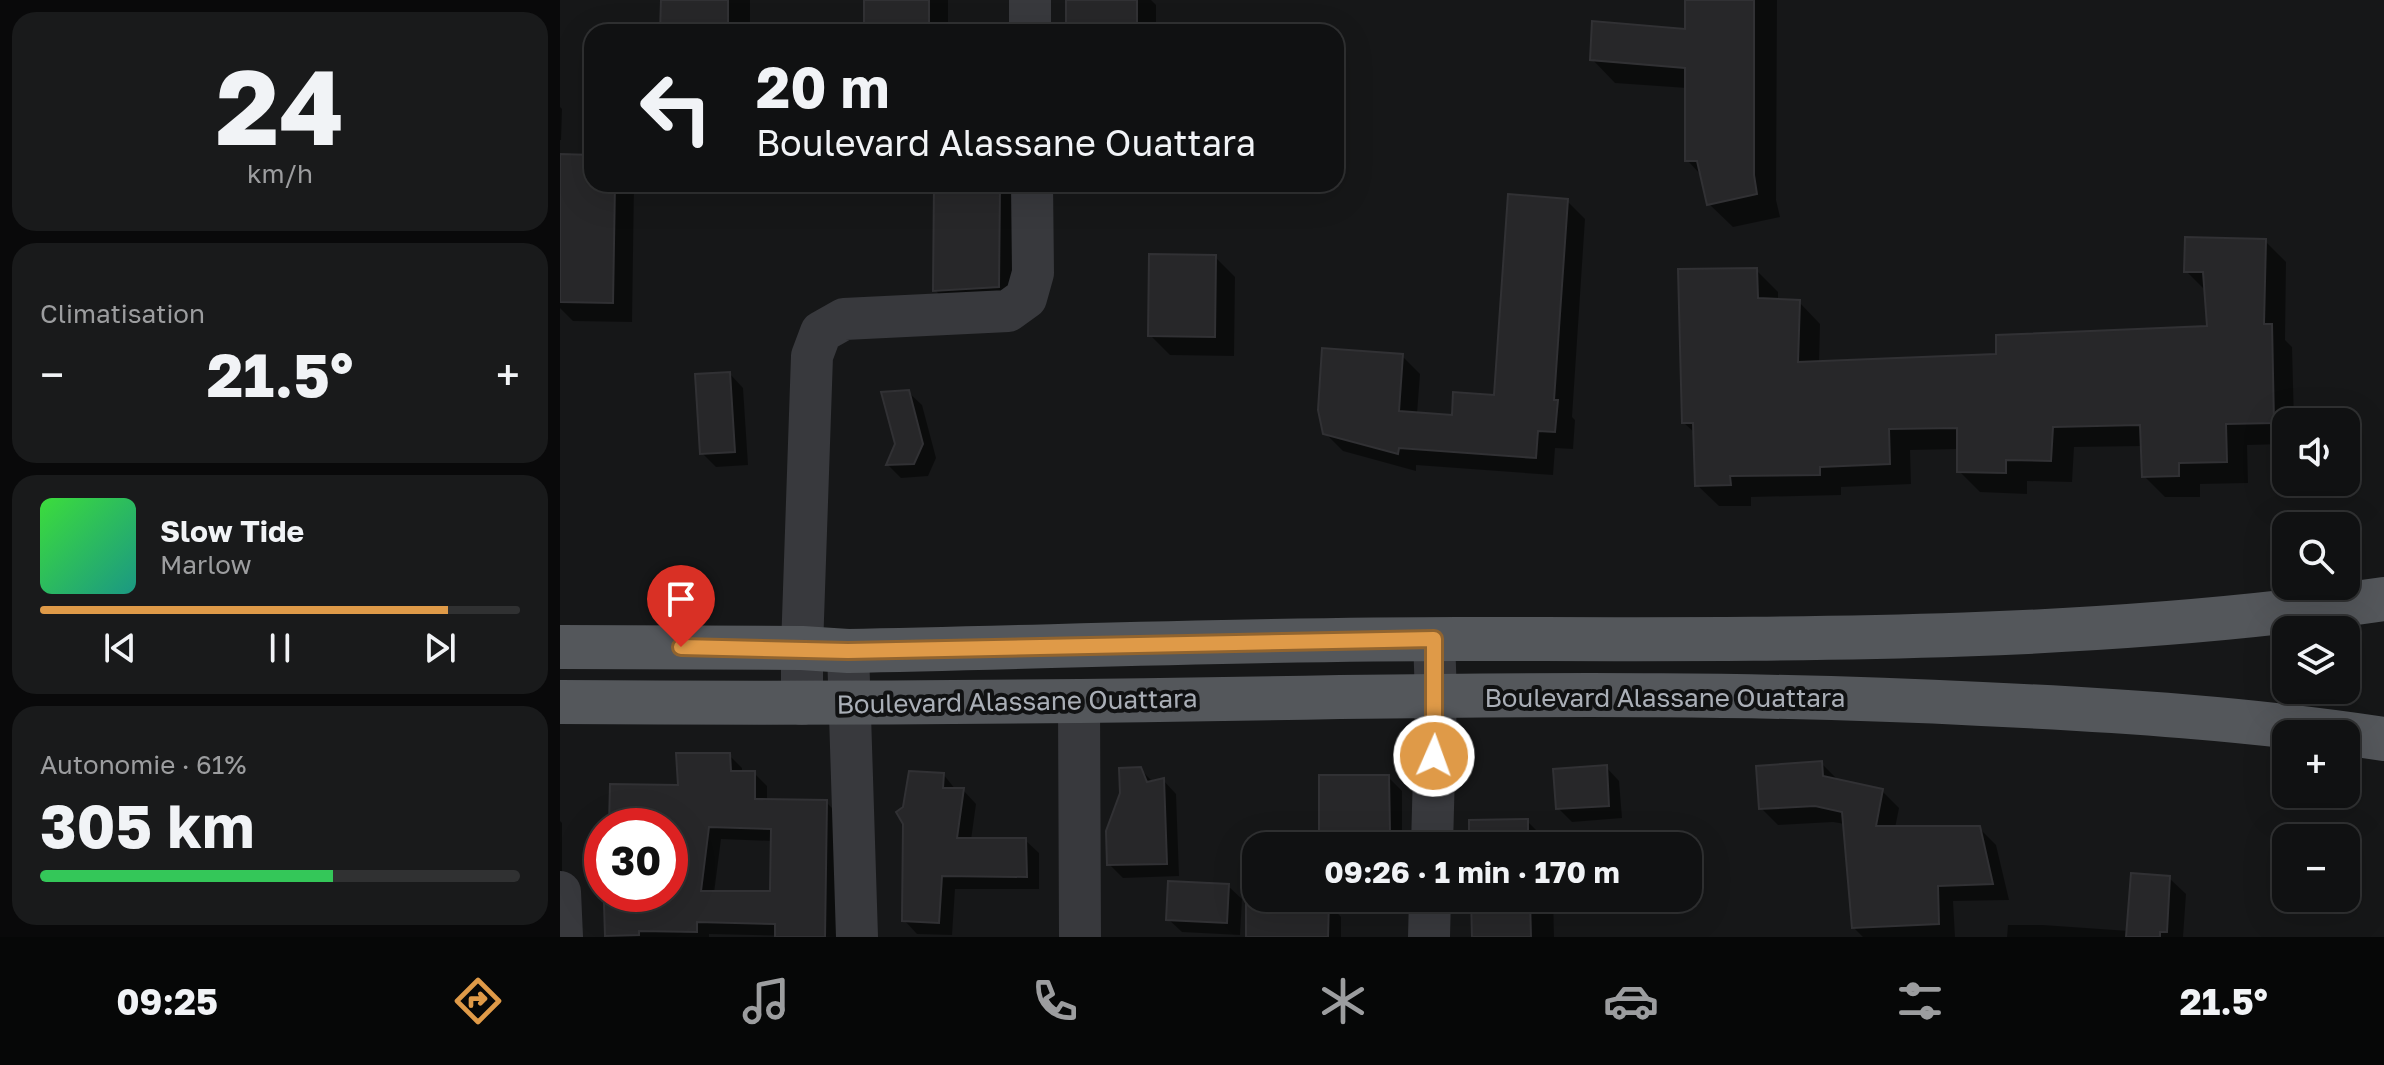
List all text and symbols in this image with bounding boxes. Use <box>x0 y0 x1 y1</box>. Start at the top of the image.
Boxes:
text: 24 <box>216 43 344 168</box>
text: 20 m <box>756 53 890 120</box>
icon: left <box>624 56 728 160</box>
text: Boulevard Alassane Ouattara <box>756 121 1256 164</box>
text: km/h <box>247 158 313 189</box>
text: Climatisation <box>40 298 205 329</box>
text: 21.5° <box>207 338 353 410</box>
text: − <box>40 348 64 401</box>
text: + <box>496 348 520 401</box>
map controls <box>2272 408 2360 912</box>
button: sound <box>2272 408 2360 496</box>
button: search <box>2272 512 2360 600</box>
text: Slow Tide <box>160 513 304 549</box>
text: Marlow <box>160 549 252 580</box>
pin <box>647 565 715 647</box>
icon: arrive <box>659 577 703 621</box>
button: layers <box>2272 616 2360 704</box>
icon: previous <box>98 626 142 670</box>
icon: pause <box>258 626 302 670</box>
icon: next <box>418 626 462 670</box>
street label: Boulevard Alassane Ouattara <box>836 682 1198 720</box>
street label: Boulevard Alassane Ouattara <box>1484 682 1846 713</box>
position arrow <box>1392 714 1476 798</box>
button: + <box>2272 720 2360 808</box>
text: Autonomie · 61% <box>40 749 246 780</box>
text: 305 km <box>40 789 255 861</box>
speed limit sign: 30 <box>584 808 688 912</box>
button: − <box>2272 824 2360 912</box>
text: 09:26 · 1 min · 170 m <box>1324 854 1620 890</box>
icon: directions <box>450 973 506 1029</box>
icon: music <box>738 973 794 1029</box>
icon: phone <box>1027 973 1083 1029</box>
icon: climate <box>1315 973 1371 1029</box>
icon: car <box>1603 973 1659 1029</box>
icon: filters <box>1892 973 1948 1029</box>
text: 09:25 <box>116 980 218 1023</box>
text: 21.5° <box>2180 980 2268 1023</box>

